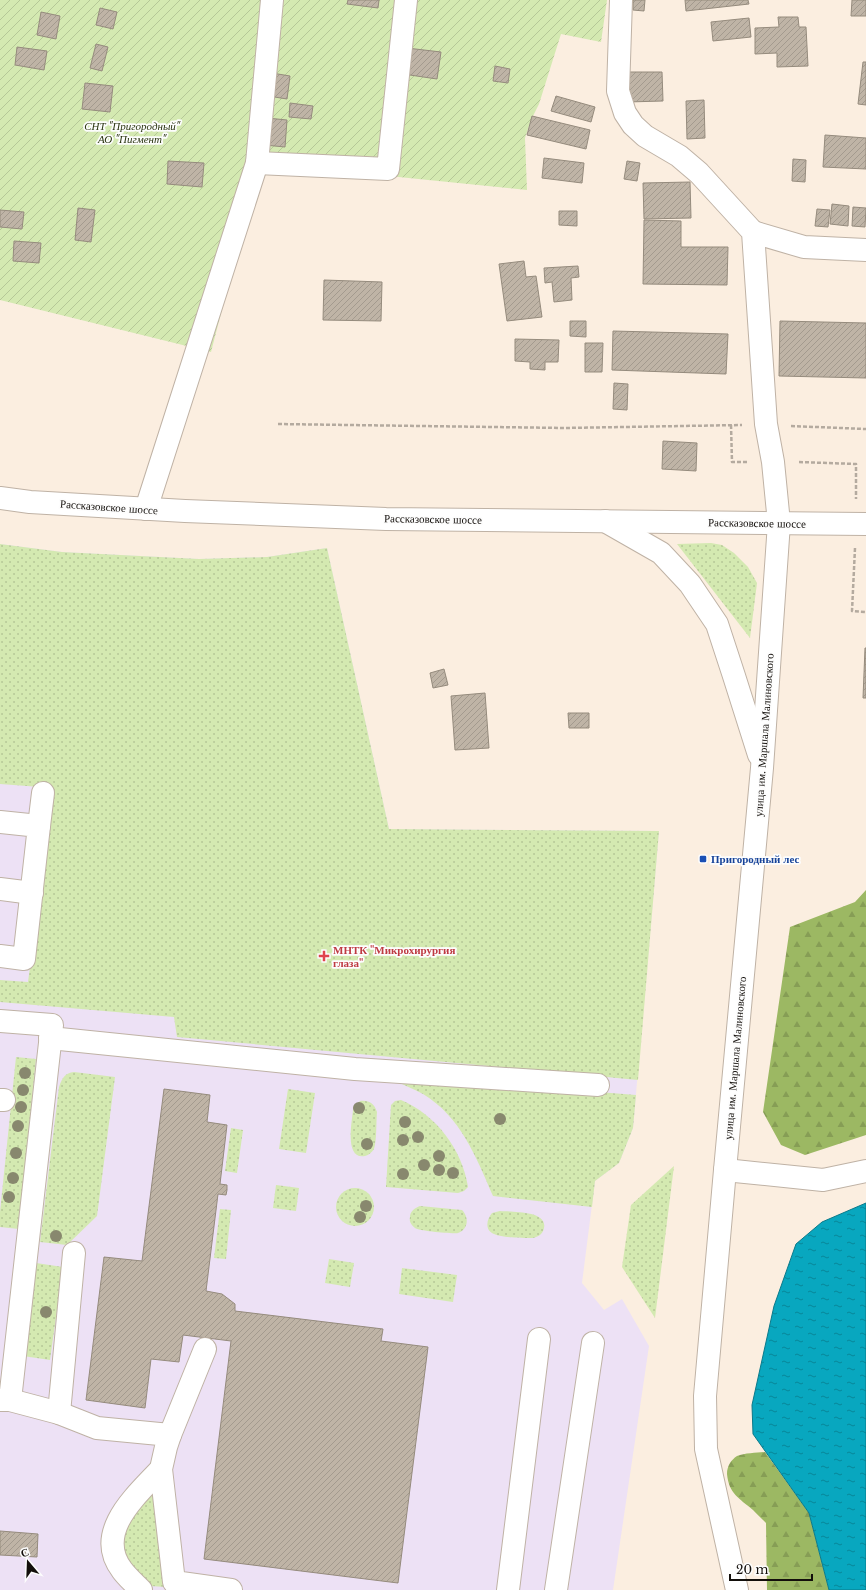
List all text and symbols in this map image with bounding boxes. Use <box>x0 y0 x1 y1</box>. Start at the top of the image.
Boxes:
park label: СНТ "Пригородный" АО "Пигмент" <box>84 119 181 146</box>
street label: Рассказовское шоссе <box>60 497 159 517</box>
street label: Рассказовское шоссе <box>384 511 482 527</box>
street label: Рассказовское шоссе <box>708 515 806 531</box>
street label: улица им. Маршала Малиновского <box>751 652 777 817</box>
place label: Пригородный лес <box>711 852 799 866</box>
marker: Пригородный лес <box>698 854 708 864</box>
place label: МНТК "Микрохирургия глаза" <box>333 943 455 970</box>
marker: МНТК "Микрохирургия глаза" <box>318 950 330 962</box>
street label: улица им. Маршала Малиновского <box>721 975 749 1140</box>
north arrow <box>8 1542 48 1582</box>
text: С <box>19 1545 31 1560</box>
scale bar <box>730 1556 812 1582</box>
text: 20 m <box>736 1562 768 1577</box>

